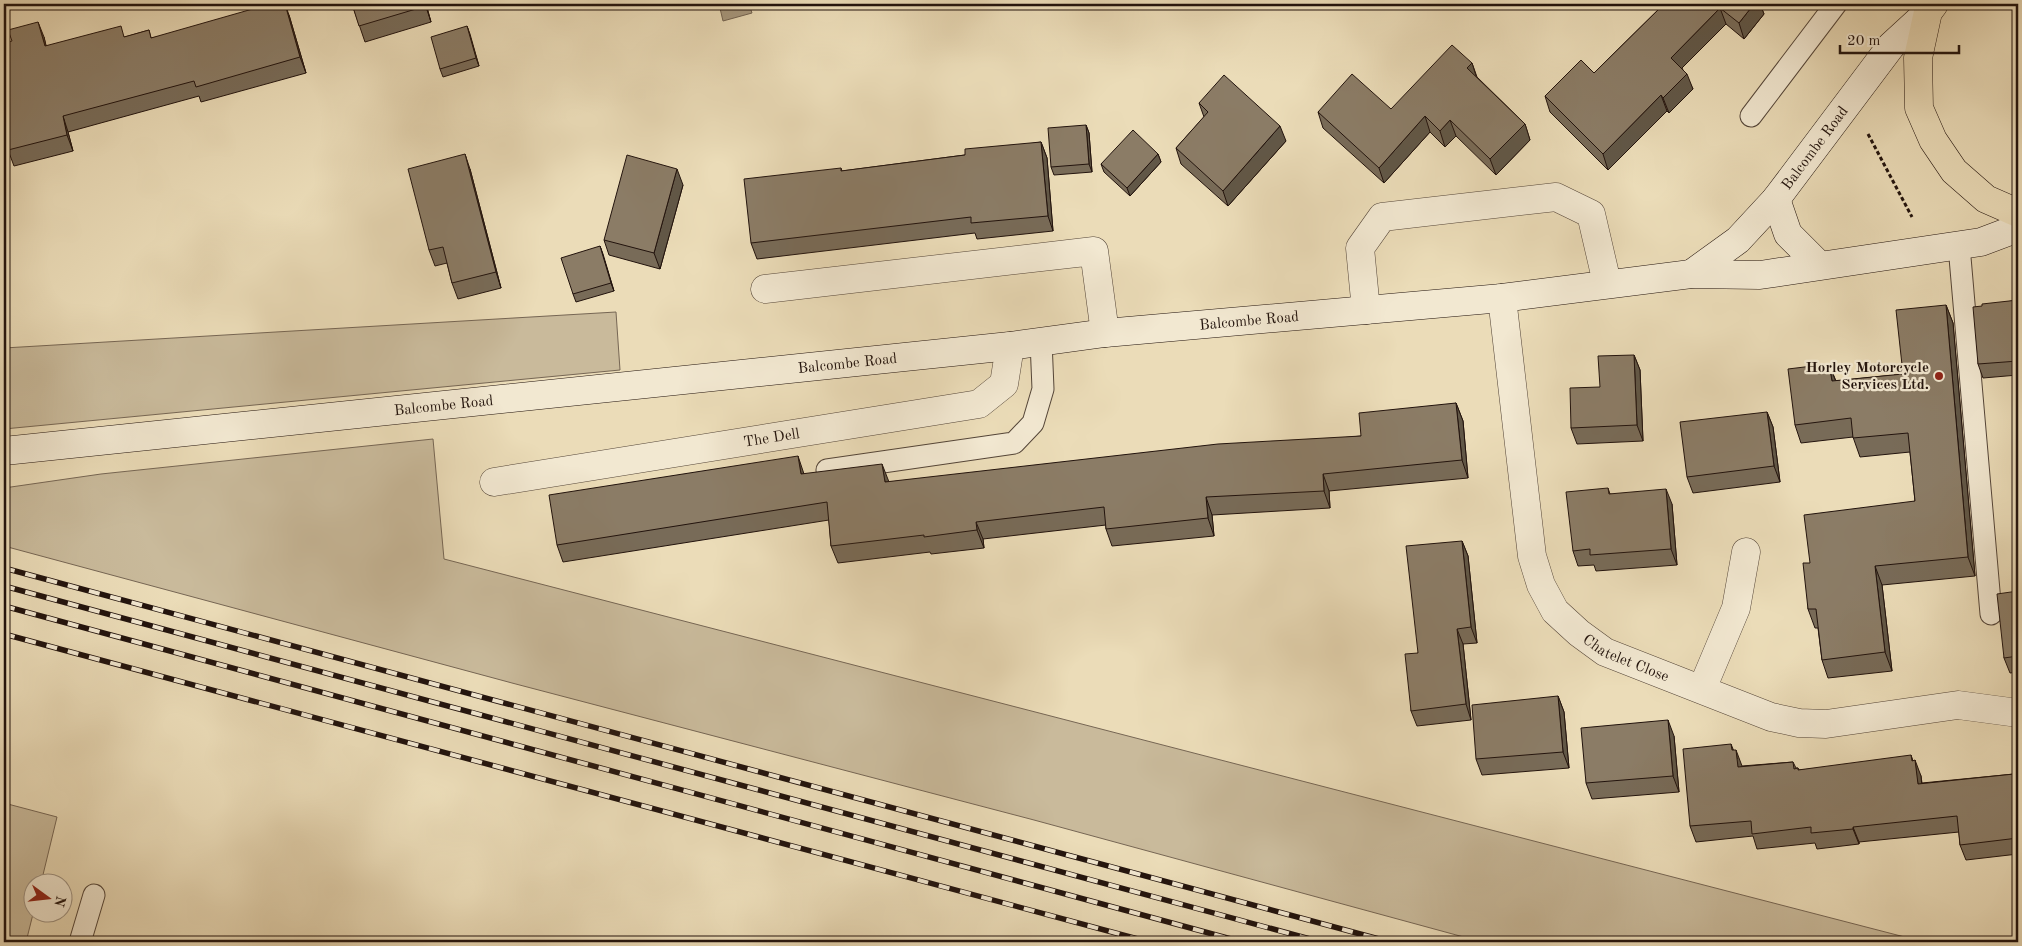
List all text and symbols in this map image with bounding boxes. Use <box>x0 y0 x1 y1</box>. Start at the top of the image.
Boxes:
scale bar <box>1840 22 1958 54</box>
text: 20 m <box>1847 34 1881 49</box>
street label: Balcombe Road <box>1780 104 1852 193</box>
street label: Balcombe Road <box>1199 310 1300 334</box>
street label: Balcombe Road <box>797 352 898 377</box>
place label: Horley Motorcycle Services Ltd. <box>1805 361 1929 393</box>
marker: Horley Motorcycle Services Ltd. <box>1933 370 1945 382</box>
street label: Balcombe Road <box>393 394 494 419</box>
street label: The Dell <box>742 427 801 451</box>
street label: Chatelet Close <box>1579 632 1671 685</box>
north arrow <box>22 874 72 924</box>
text: N <box>51 894 68 908</box>

